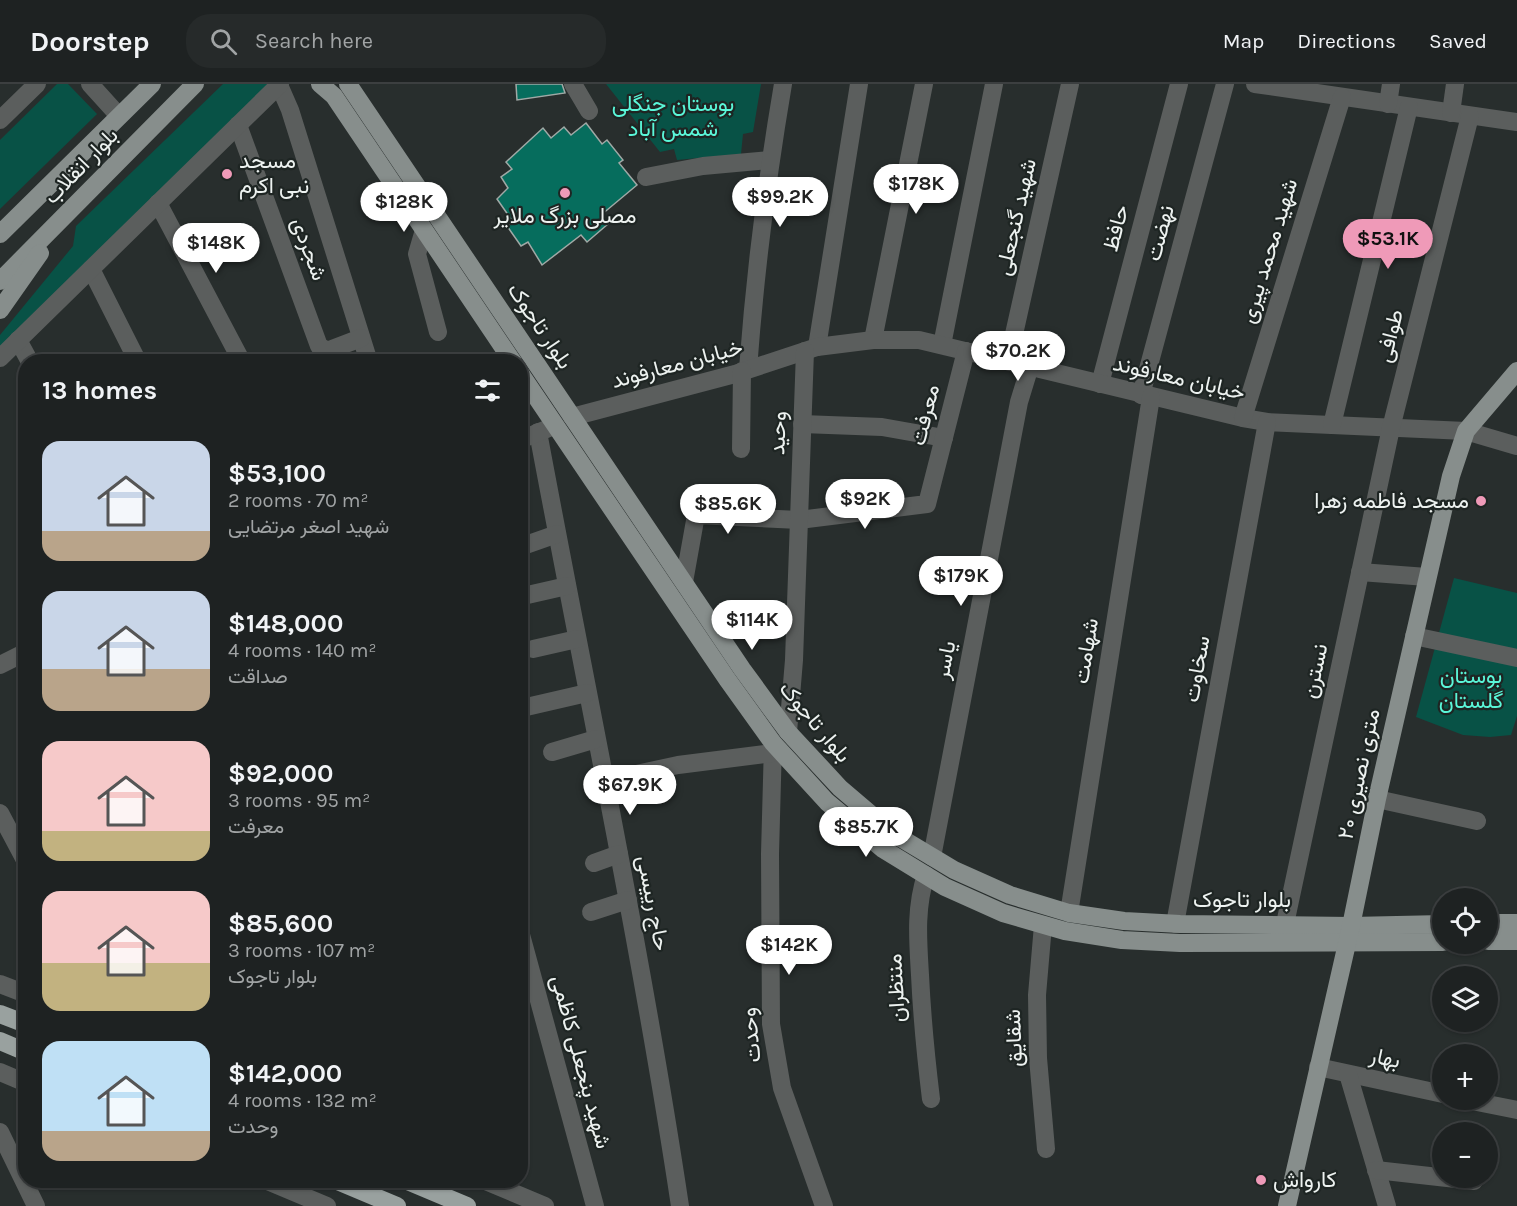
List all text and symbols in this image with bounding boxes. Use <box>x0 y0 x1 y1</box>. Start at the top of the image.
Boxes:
search box <box>186 14 606 68</box>
text: Doorstep <box>30 25 150 58</box>
icon: search <box>207 25 240 58</box>
text: Search here <box>255 28 373 54</box>
text: Map <box>1223 29 1264 53</box>
text: Directions <box>1297 29 1396 53</box>
text: Saved <box>1429 29 1487 53</box>
park label: بوستان جنگلی شمس آباد <box>612 91 734 142</box>
street label: بلوار انقلاب <box>38 122 124 210</box>
place label: مسجد نبی اکرم <box>239 148 309 200</box>
street label: شهید گنجعلی <box>990 156 1042 278</box>
pin: $178K <box>874 164 958 215</box>
marker: مسجد نبی اکرم <box>220 167 234 181</box>
text: $178K <box>888 172 944 195</box>
street label: شهید محمد پیری <box>1235 176 1304 327</box>
pin: $99.2K <box>731 177 829 228</box>
pin: $128K <box>362 182 446 233</box>
text: $99.2K <box>746 185 814 208</box>
marker: مصلی بزرگ ملایر <box>558 186 572 200</box>
text: $128K <box>374 190 434 213</box>
street label: حافظ <box>1097 202 1135 254</box>
street label: نهضت <box>1140 202 1180 264</box>
place label: مصلی بزرگ ملایر <box>493 203 636 229</box>
street label: شجردی <box>286 214 332 284</box>
pin: $53.1K <box>1339 219 1437 270</box>
pin: $148K <box>174 223 258 274</box>
text: $53.1K <box>1357 227 1419 250</box>
text: $148K <box>187 231 245 254</box>
street label: بلوار تاجوک <box>502 278 578 374</box>
street label: طوافی <box>1371 307 1409 365</box>
pin: $70.2K <box>969 331 1067 382</box>
street label: خیابان معارفوند <box>609 334 745 394</box>
text: $70.2K <box>985 339 1051 362</box>
street label: خیابان معارفوند <box>1110 350 1248 406</box>
icon: filters <box>471 374 504 407</box>
text: 13 homes <box>42 375 157 406</box>
street label: معرفت <box>905 382 945 448</box>
street label: وحید <box>764 410 792 456</box>
text: $53,100 <box>228 458 326 489</box>
icon: home <box>90 465 162 537</box>
pin: $92K <box>829 479 901 530</box>
pin: $85.6K <box>679 484 777 535</box>
text: $92K <box>839 487 891 510</box>
place label: مسجد فاطمه زهرا <box>1314 488 1469 514</box>
text: 2 rooms · 70 m² <box>228 489 368 512</box>
text: $85.6K <box>694 492 762 515</box>
marker: مسجد فاطمه زهرا <box>1474 494 1488 508</box>
text: شهید اصغر مرتضایی <box>228 515 389 538</box>
pin: $179K <box>919 556 1003 607</box>
text: $179K <box>933 564 989 587</box>
pin: $114K <box>710 600 794 651</box>
text: $148,000 <box>228 608 343 639</box>
text: $114K <box>725 608 779 631</box>
icon: home <box>90 615 162 687</box>
street label: شهامت <box>1068 616 1104 686</box>
street label: سخاوت <box>1178 634 1216 704</box>
text: 4 rooms · 140 m² <box>228 639 376 662</box>
street label: یاسر <box>928 639 961 682</box>
street label: نسترن <box>1297 641 1333 701</box>
park label: بوستان گلستان <box>1439 663 1503 714</box>
text: صداقت <box>228 665 288 688</box>
street label: بلوار تاجوک <box>774 676 856 768</box>
street label: ۲۰ متری نصیری <box>1332 706 1386 842</box>
text: $92,000 <box>228 758 333 789</box>
icon: home <box>90 765 162 837</box>
pin: $67.9K <box>581 765 679 816</box>
text: $67.9K <box>597 773 663 796</box>
text: 3 rooms · 95 m² <box>228 789 370 812</box>
pin: $85.7K <box>817 807 915 858</box>
text: معرفت <box>228 815 284 838</box>
text: $85.7K <box>833 815 899 838</box>
street label: حاج رییسی <box>630 853 675 953</box>
street label: بلوار تاجوک <box>1193 887 1291 913</box>
map controls <box>1432 888 1498 1188</box>
button: locate <box>1432 888 1498 954</box>
text: $85,600 <box>228 908 333 939</box>
icon: home <box>90 915 162 987</box>
pin: $142K <box>747 925 831 976</box>
text: $142K <box>760 933 818 956</box>
text: 3 rooms · 107 m² <box>228 939 375 962</box>
street label: منتظران <box>881 953 911 1023</box>
text: بلوار تاجوک <box>228 965 317 988</box>
button: layers <box>1432 966 1498 1032</box>
street label: شهید پنجعلی کاظمی <box>544 972 617 1152</box>
street label: وحدت <box>735 1006 767 1064</box>
street label: شقایق <box>1000 1009 1028 1067</box>
street label: بهار <box>1366 1042 1403 1074</box>
button: + <box>1432 1044 1498 1110</box>
text: $142,000 <box>228 1058 342 1089</box>
icon: home <box>90 1065 162 1137</box>
text: 4 rooms · 132 m² <box>228 1089 377 1112</box>
text: وحدت <box>228 1115 278 1138</box>
button: − <box>1432 1122 1498 1188</box>
place label: کارواش <box>1273 1167 1337 1193</box>
marker: کارواش <box>1254 1173 1268 1187</box>

